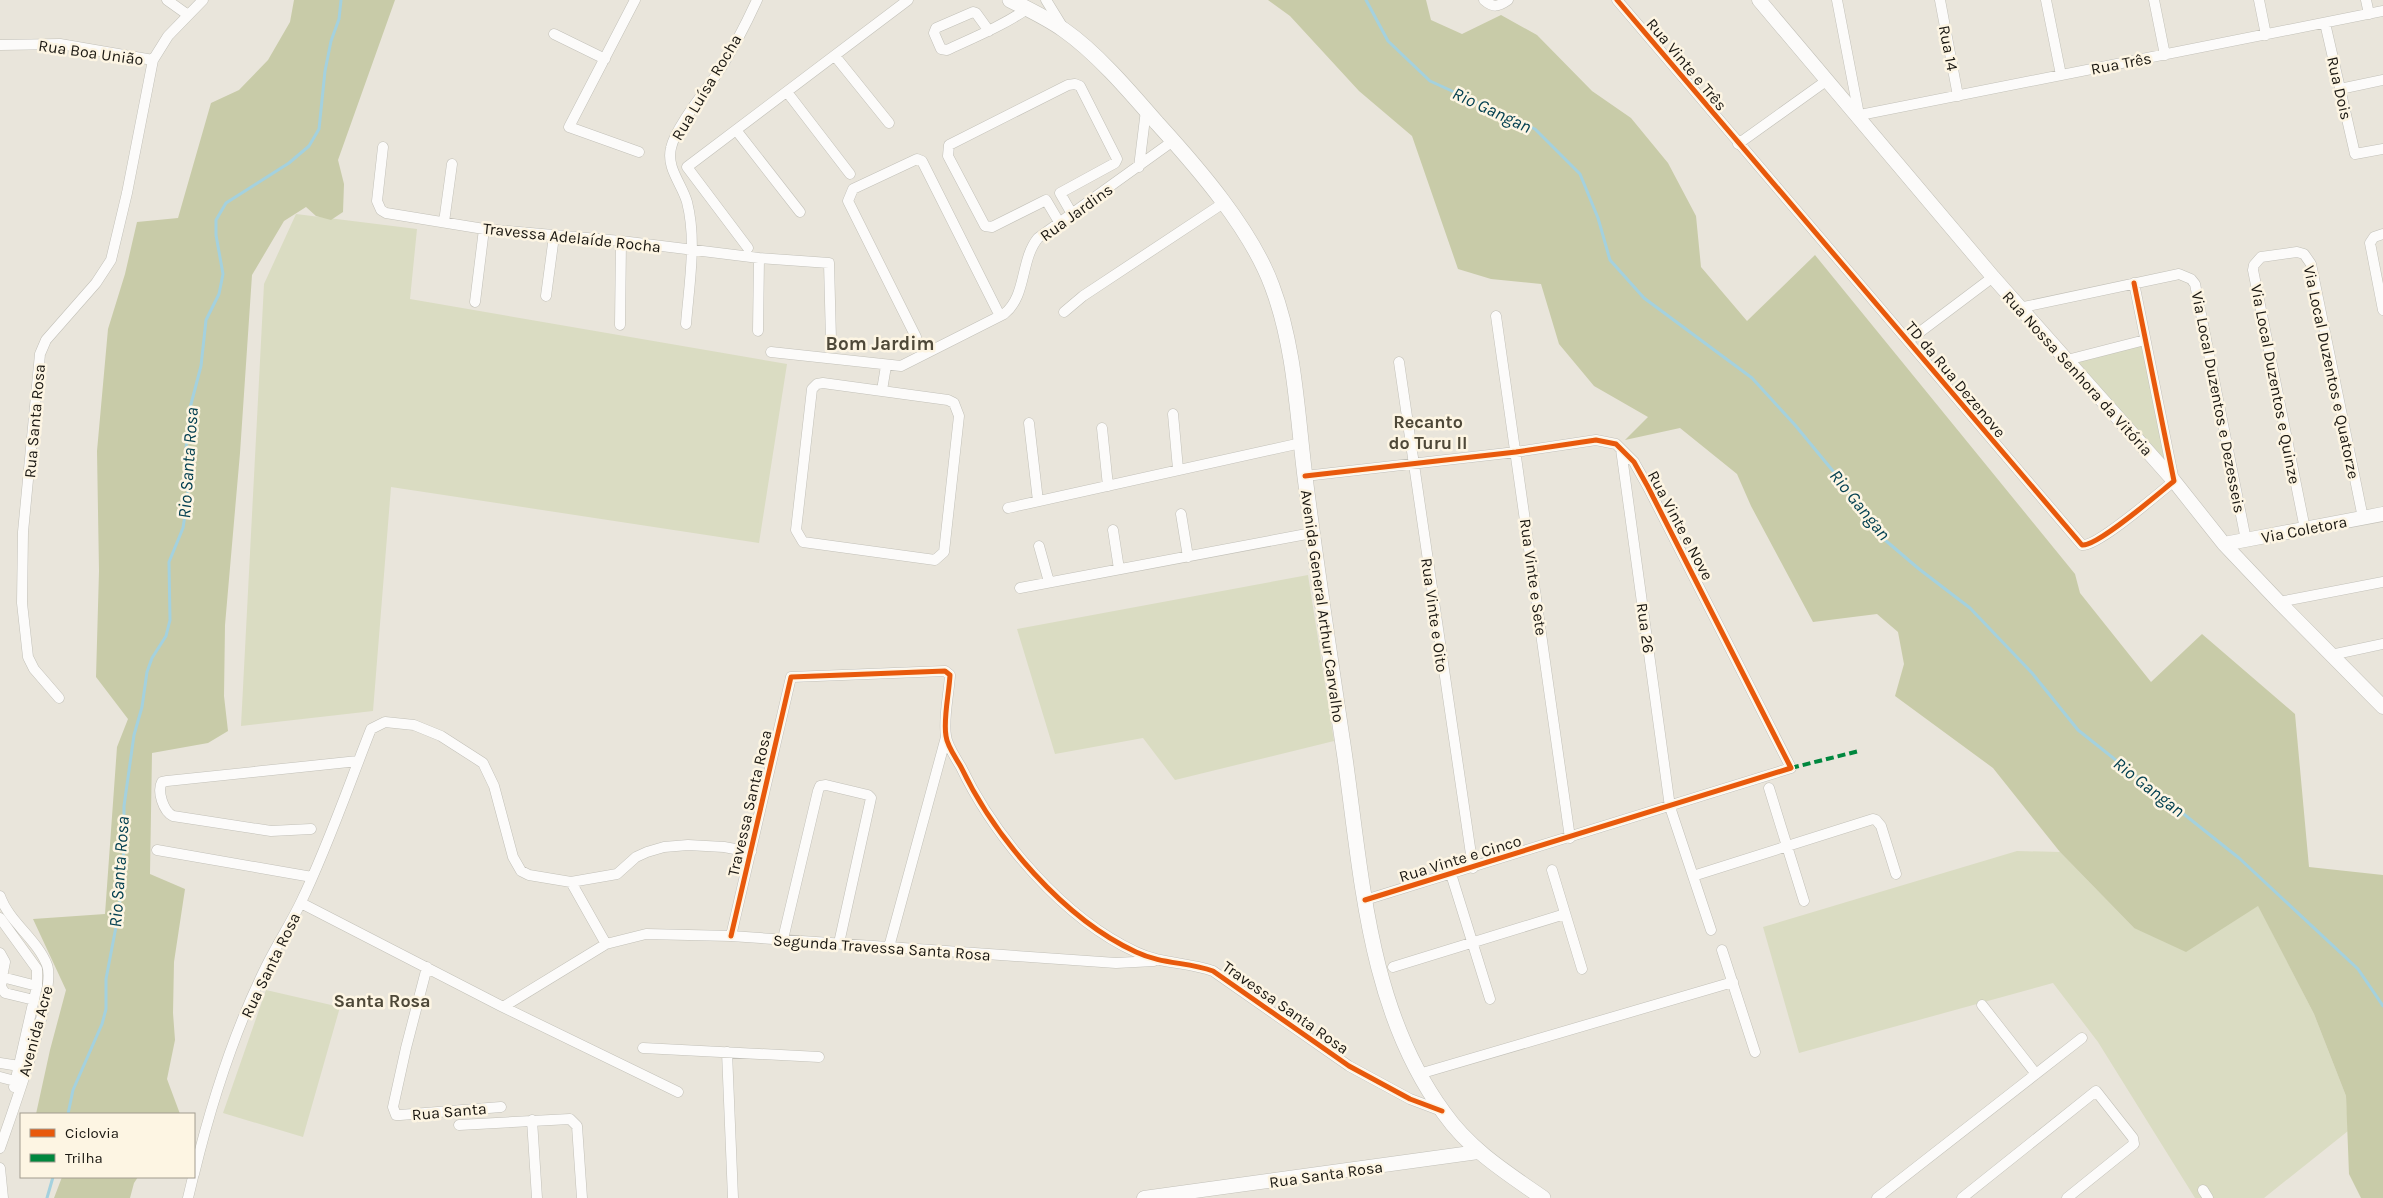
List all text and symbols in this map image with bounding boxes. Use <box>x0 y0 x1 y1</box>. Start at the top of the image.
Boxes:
street label: Rua Vinte e Três <box>1642 14 1731 114</box>
street label: Rua 14 <box>1935 24 1962 73</box>
street label: Rua Luísa Rocha <box>667 31 746 144</box>
street label: Rua Boa União <box>37 36 145 69</box>
street label: Rua Três <box>2089 48 2153 79</box>
street label: Rua Dois <box>2323 55 2356 122</box>
water label: Rio Gangan <box>1449 82 1535 138</box>
street label: Rua Jardins <box>1036 180 1116 245</box>
street label: Travessa Adelaíde Rocha <box>482 219 662 256</box>
street label: Via Local Duzentos e Quatorze <box>2300 264 2363 481</box>
street label: Via Local Duzentos e Quinze <box>2247 283 2304 486</box>
street label: Rua Nossa Senhora da Vitória <box>1998 287 2157 460</box>
street label: Via Local Duzentos e Dezesseis <box>2188 290 2249 515</box>
street label: TD da Rua Dezenove <box>1901 317 2010 441</box>
district label: Bom Jardim <box>826 333 934 355</box>
street label: Rua Santa Rosa <box>20 363 49 479</box>
water label: Rio Santa Rosa <box>173 407 203 519</box>
district label: Recanto do Turu II <box>1388 411 1468 454</box>
water label: Rio Gangan <box>1825 465 1895 545</box>
street label: Rua Vinte e Nove <box>1644 467 1717 583</box>
street label: Avenida General Arthur Carvalho <box>1297 488 1348 724</box>
street label: Via Coletora <box>2260 512 2349 547</box>
street label: Rua Vinte e Sete <box>1516 517 1551 637</box>
street label: Rua Vinte e Oito <box>1417 557 1452 674</box>
street label: Rua 26 <box>1633 602 1658 654</box>
street label: Travessa Santa Rosa <box>723 728 776 878</box>
water label: Rio Gangan <box>2109 752 2189 822</box>
water label: Rio Santa Rosa <box>104 816 134 928</box>
street label: Rua Vinte e Cinco <box>1397 831 1524 886</box>
street label: Rua Santa Rosa <box>237 910 304 1021</box>
street label: Segunda Travessa Santa Rosa <box>773 930 991 965</box>
street label: Travessa Santa Rosa <box>1219 957 1352 1058</box>
street label: Avenida Acre <box>14 984 57 1079</box>
district label: Santa Rosa <box>333 990 431 1012</box>
street label: Rua Santa <box>411 1099 487 1124</box>
legend <box>20 1113 195 1178</box>
text: Ciclovia <box>65 1124 119 1142</box>
text: Trilha <box>65 1149 103 1167</box>
street label: Rua Santa Rosa <box>1268 1157 1384 1192</box>

